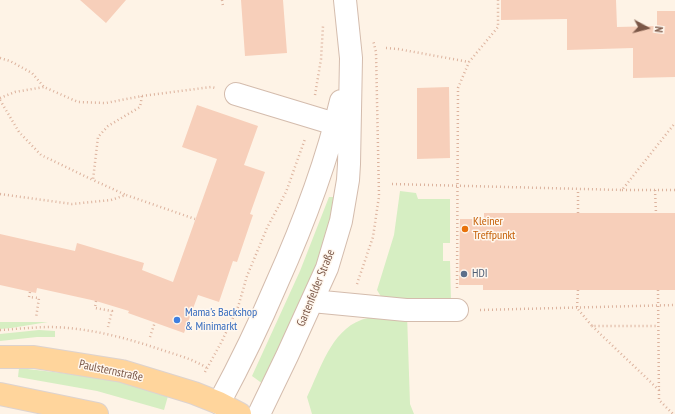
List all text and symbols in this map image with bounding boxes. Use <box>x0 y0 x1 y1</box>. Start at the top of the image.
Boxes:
north arrow <box>627 8 667 48</box>
text: N <box>652 26 666 33</box>
place label: Kleiner Treffpunkt <box>473 215 515 243</box>
marker: Kleiner Treffpunkt <box>460 224 470 234</box>
street label: Gartenfelder Straße <box>294 247 338 329</box>
place label: HDI <box>472 267 488 281</box>
marker: HDI <box>459 269 469 279</box>
place label: Mama's Backshop & Minimarkt <box>185 306 257 334</box>
marker: Mama's Backshop & Minimarkt <box>172 315 182 325</box>
street label: Paulsternstraße <box>78 357 144 385</box>

